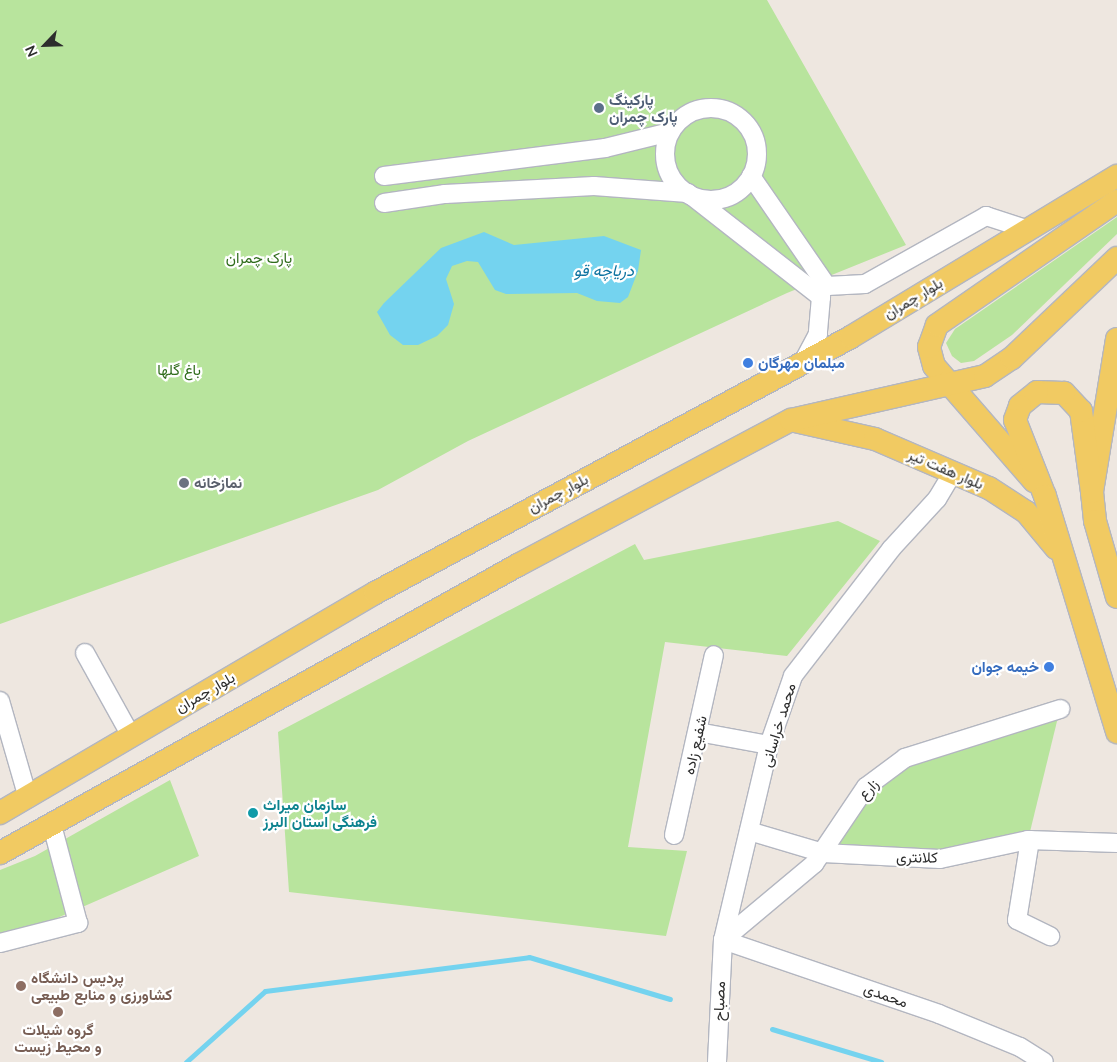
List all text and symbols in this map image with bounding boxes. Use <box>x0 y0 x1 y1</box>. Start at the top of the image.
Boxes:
north arrow <box>20 20 70 70</box>
text: N <box>21 43 42 60</box>
place label: پارکینگ پارک چمران <box>609 90 678 125</box>
marker: پارکینگ پارک چمران <box>593 102 605 114</box>
park label: پارک چمران <box>226 249 292 267</box>
water label: دریاچه قو <box>574 260 634 280</box>
street label: بلوار چمران <box>880 273 946 323</box>
place label: مبلمان مهرگان <box>758 354 845 372</box>
marker: مبلمان مهرگان <box>742 357 754 369</box>
park label: باغ گلها <box>157 361 201 379</box>
street label: بلوار هفت تیر <box>905 445 987 493</box>
street label: بلوار چمران <box>525 470 591 516</box>
place label: نمازخانه <box>194 474 242 492</box>
marker: نمازخانه <box>178 477 190 489</box>
place label: خیمه جوان <box>971 658 1039 676</box>
marker: خیمه جوان <box>1043 661 1055 673</box>
street label: بلوار چمران <box>172 668 238 716</box>
street label: محمد خراسانی <box>757 681 799 769</box>
street label: شفیع زاده <box>679 714 711 776</box>
street label: زارع <box>854 775 882 803</box>
place label: سازمان میراث فرهنگی استان البرز <box>263 795 377 830</box>
marker: سازمان میراث فرهنگی استان البرز <box>247 807 259 819</box>
street label: کلانتری <box>896 848 938 866</box>
place label: پردیس دانشگاه کشاورزی و منابع طبیعی <box>31 968 172 1003</box>
street label: محمدی <box>862 979 910 1011</box>
marker: پردیس دانشگاه کشاورزی و منابع طبیعی <box>15 980 27 992</box>
street label: مصباح <box>709 981 729 1021</box>
marker: گروه شیلات و محیط زیست <box>52 1006 64 1018</box>
place label: گروه شیلات و محیط زیست <box>14 1020 102 1055</box>

